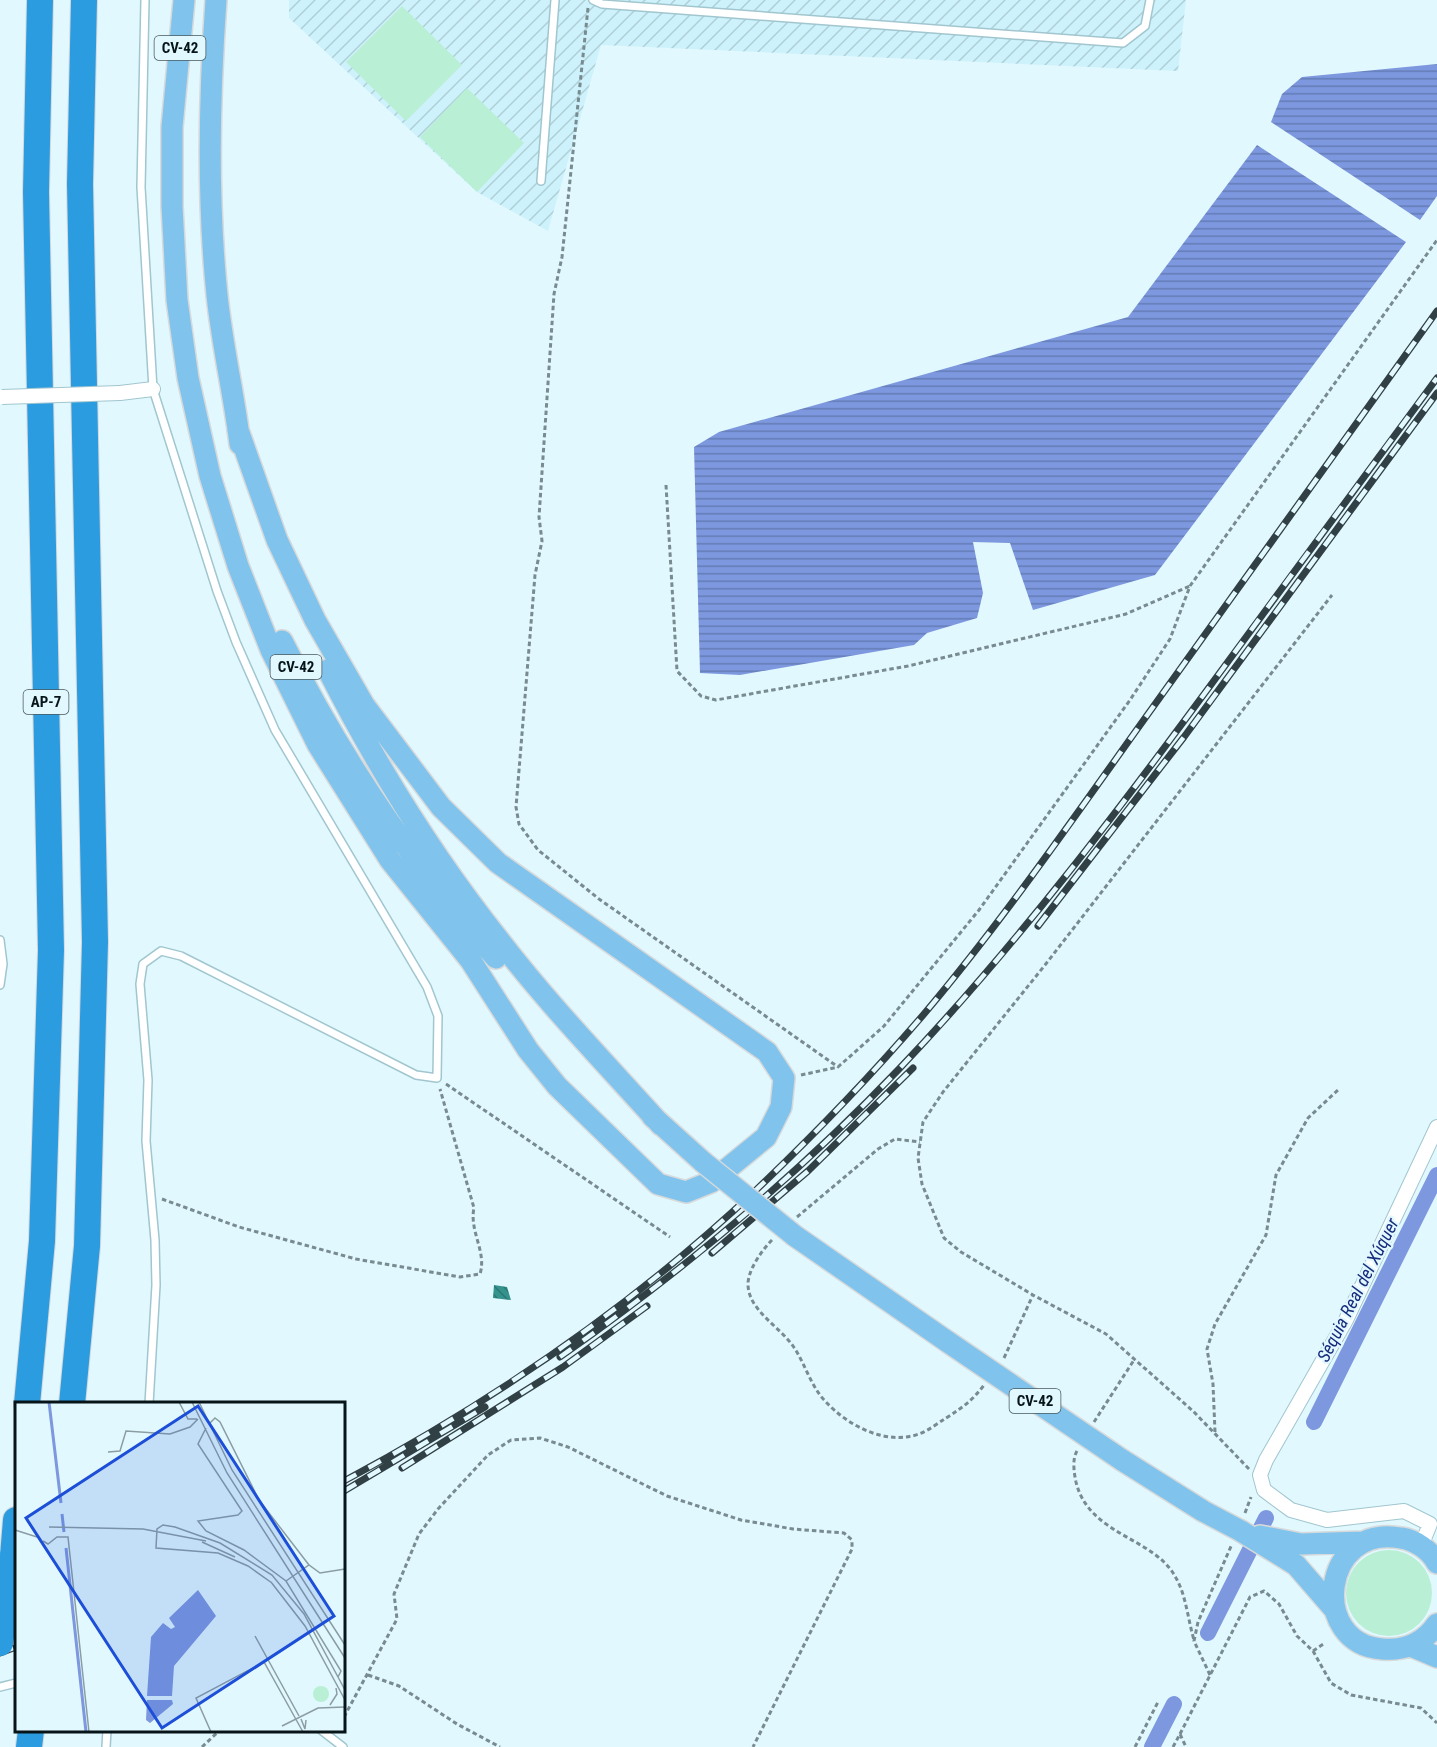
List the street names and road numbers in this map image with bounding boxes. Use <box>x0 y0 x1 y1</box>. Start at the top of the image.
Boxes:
road number: CV-42 <box>154 36 206 60</box>
road number: CV-42 <box>270 655 322 679</box>
road number: AP-7 <box>24 690 68 714</box>
road number: CV-42 <box>1010 1389 1060 1413</box>

